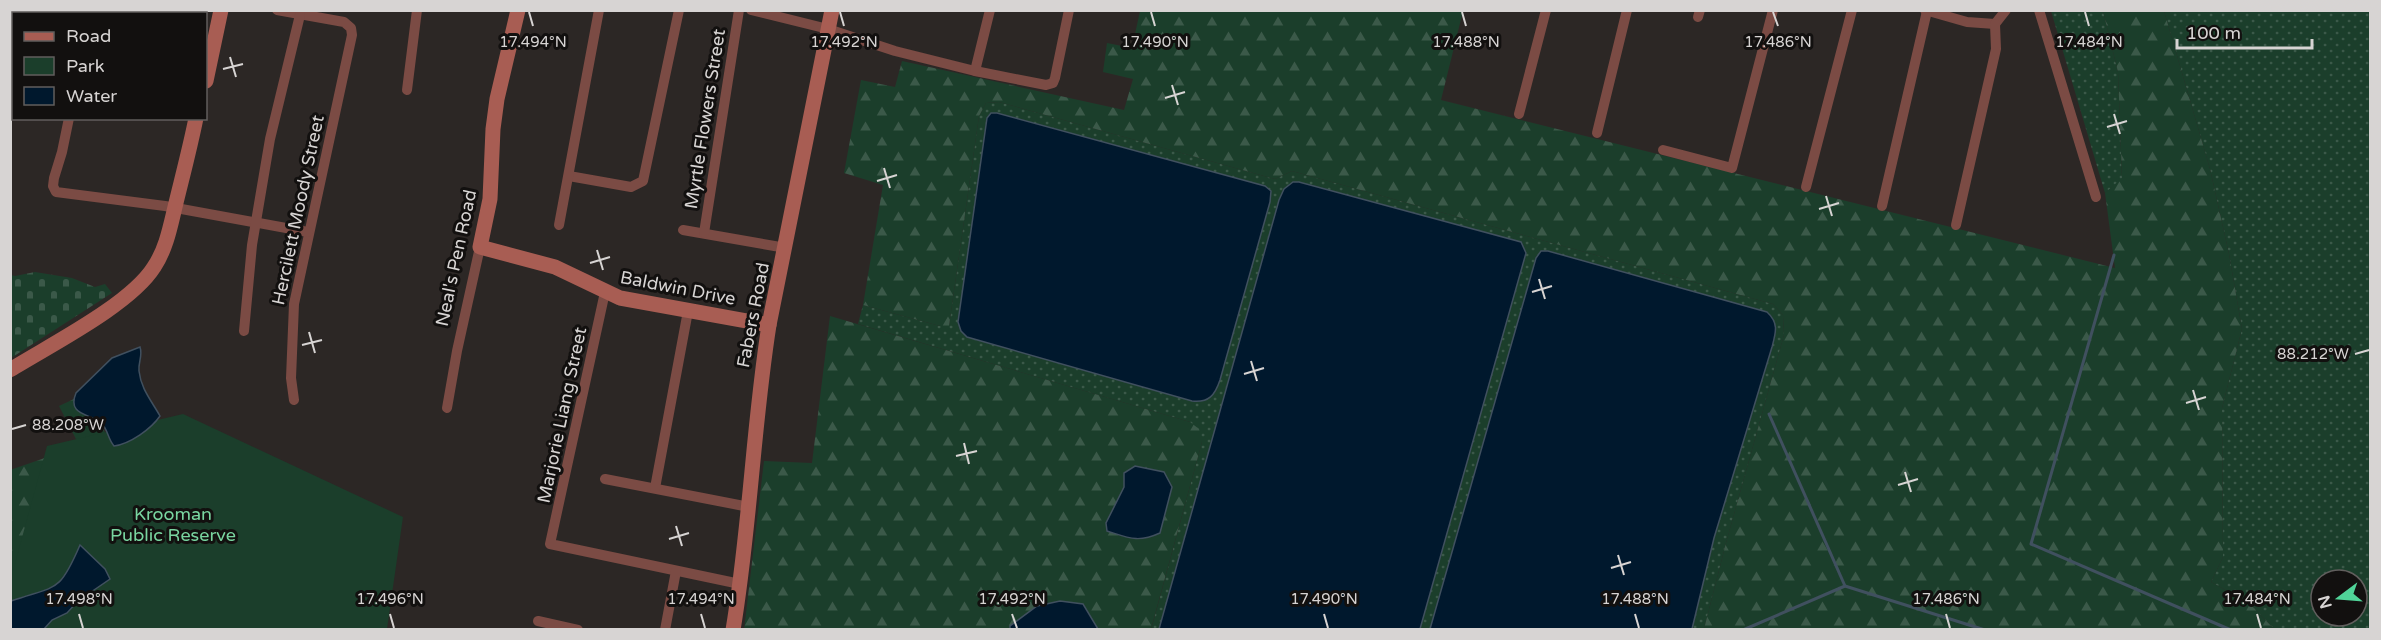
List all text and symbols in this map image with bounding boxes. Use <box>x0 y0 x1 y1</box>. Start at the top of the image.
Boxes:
legend <box>12 12 207 120</box>
scale bar <box>2177 12 2312 50</box>
text: 100 m <box>2186 22 2241 44</box>
text: Road <box>66 25 111 47</box>
street label: Myrtle Flowers Street <box>680 27 730 211</box>
text: 17.494°N <box>499 33 567 51</box>
text: 17.492°N <box>810 33 878 51</box>
text: 17.490°N <box>1121 33 1189 51</box>
text: 17.488°N <box>1432 33 1500 51</box>
text: 17.486°N <box>1744 33 1812 51</box>
text: 17.484°N <box>2055 33 2123 51</box>
text: Park <box>66 55 105 77</box>
text: Water <box>66 85 117 107</box>
street label: Hercilett Moody Street <box>267 113 329 307</box>
street label: Neal's Pen Road <box>431 188 481 328</box>
street label: Fabers Road <box>732 261 774 369</box>
street label: Baldwin Drive <box>618 266 738 310</box>
street label: Marjorie Liang Street <box>533 325 591 505</box>
text: 88.212°W <box>2277 345 2349 363</box>
text: 88.208°W <box>32 416 104 434</box>
park label: Krooman Public Reserve <box>110 503 236 546</box>
north arrow <box>2309 568 2369 628</box>
text: 17.498°N <box>45 590 113 608</box>
text: 17.496°N <box>356 590 424 608</box>
text: 17.494°N <box>667 590 735 608</box>
text: 17.492°N <box>978 590 1046 608</box>
text: 17.490°N <box>1290 590 1358 608</box>
text: 17.488°N <box>1601 590 1669 608</box>
text: 17.486°N <box>1912 590 1980 608</box>
text: 17.484°N <box>2223 590 2291 608</box>
text: N <box>2314 593 2337 611</box>

